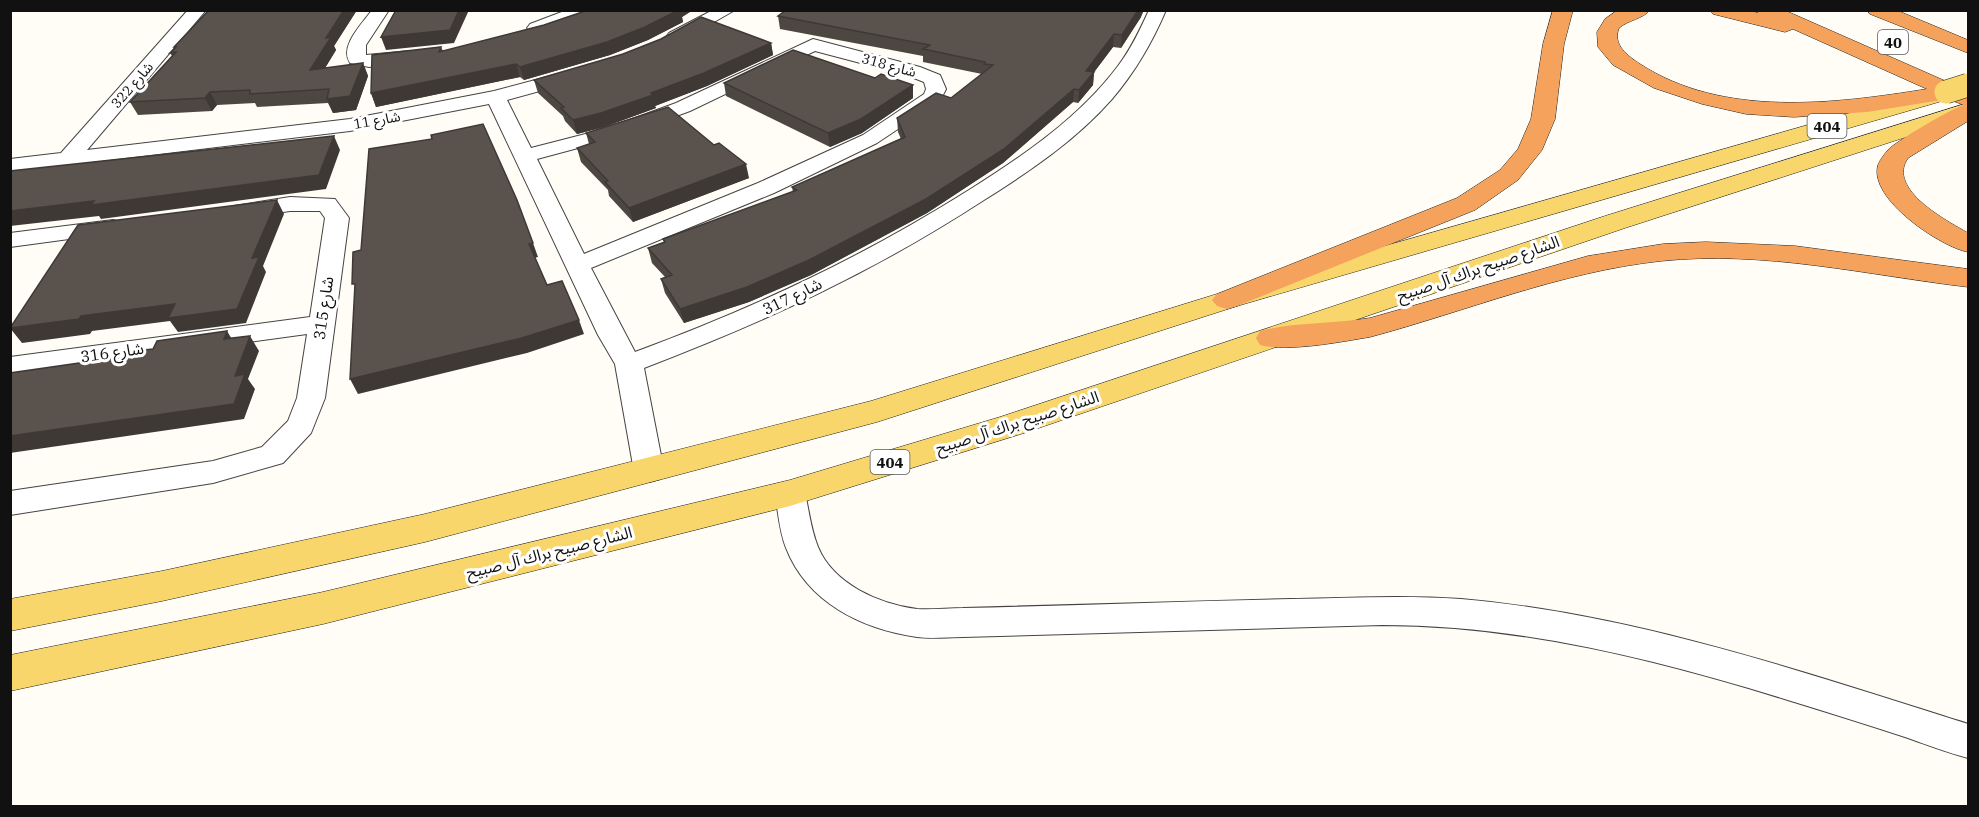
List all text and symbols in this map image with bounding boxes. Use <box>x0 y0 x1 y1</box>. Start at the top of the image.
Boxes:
road number: 40 <box>1878 30 1908 54</box>
street label: شارع 318 <box>859 49 918 83</box>
street label: شارع 322 <box>107 58 159 113</box>
street label: شارع 11 <box>352 107 402 135</box>
road number: 404 <box>1808 114 1846 138</box>
street label: الشارع صبيح براك آل صبيح <box>1394 231 1563 308</box>
street label: شارع 317 <box>759 273 826 322</box>
street label: شارع 315 <box>309 275 340 341</box>
street label: شارع 316 <box>79 338 145 369</box>
street label: الشارع صبيح براك آل صبيح <box>933 386 1102 461</box>
road number: 404 <box>870 450 910 474</box>
street label: الشارع صبيح براك آل صبيح <box>464 522 635 585</box>

